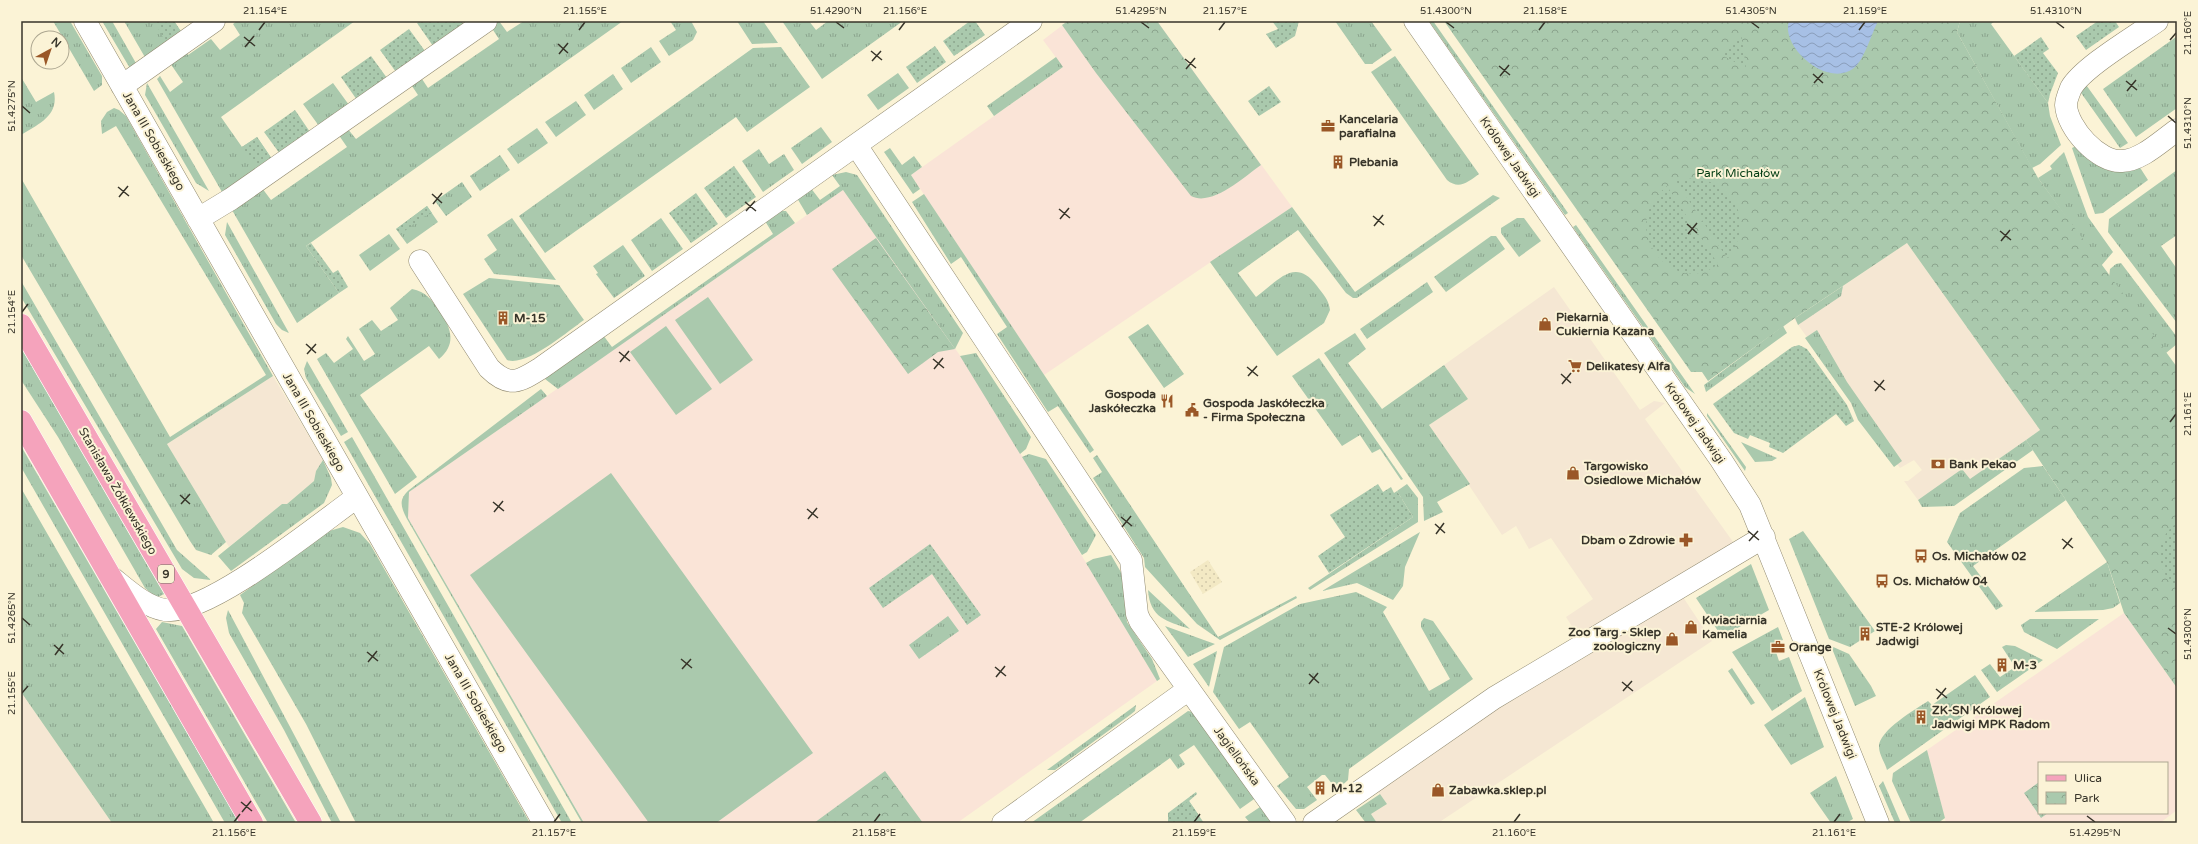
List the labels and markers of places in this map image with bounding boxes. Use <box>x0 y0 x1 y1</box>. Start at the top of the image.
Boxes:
place label: Kancelaria parafialna <box>1339 112 1399 141</box>
office icon: Kancelaria parafialna <box>1320 118 1336 134</box>
building icon: Plebania <box>1330 154 1346 170</box>
place label: Plebania <box>1349 155 1398 169</box>
building icon: M-15 <box>495 310 511 326</box>
place label: Piekarnia Cukiernia Kazana <box>1556 310 1654 338</box>
place label: M-15 <box>514 311 546 325</box>
shop icon: Piekarnia Cukiernia Kazana <box>1537 316 1553 332</box>
supermarket icon: Delikatesy Alfa <box>1567 358 1583 374</box>
place label: Delikatesy Alfa <box>1586 359 1670 374</box>
place label: Gospoda Jaskółeczka <box>1088 387 1156 415</box>
restaurant icon: Gospoda Jaskółeczka <box>1159 393 1175 409</box>
place label: Gospoda Jaskółeczka - Firma Społeczna <box>1203 396 1325 425</box>
public building icon: Gospoda Jaskółeczka - Firma Społeczna <box>1184 402 1200 418</box>
bank icon: Bank Pekao <box>1930 456 1946 472</box>
place label: Bank Pekao <box>1949 457 2016 471</box>
place label: Targowisko Osiedlowe Michałów <box>1583 459 1702 487</box>
shop icon: Targowisko Osiedlowe Michałów <box>1565 465 1581 481</box>
pharmacy icon: Dbam o Zdrowie <box>1678 532 1694 548</box>
place label: Dbam o Zdrowie <box>1581 533 1675 547</box>
bus stop icon: Os. Michałów 02 <box>1913 548 1929 564</box>
place label: Os. Michałów 02 <box>1932 549 2027 563</box>
bus stop icon: Os. Michałów 04 <box>1874 573 1890 589</box>
place label: Os. Michałów 04 <box>1893 574 1988 588</box>
place label: Kwiaciarnia Kamelia <box>1702 613 1767 641</box>
shop icon: Kwiaciarnia Kamelia <box>1683 619 1699 635</box>
place label: STE-2 Królowej Jadwigi <box>1875 620 1963 649</box>
place label: Zoo Targ - Sklep zoologiczny <box>1568 625 1662 654</box>
building icon: STE-2 Królowej Jadwigi <box>1857 626 1873 642</box>
shop icon: Zoo Targ - Sklep zoologiczny <box>1664 631 1680 647</box>
office icon: Orange <box>1770 639 1786 655</box>
place label: Orange <box>1789 640 1832 655</box>
building icon: M-3 <box>1994 657 2010 673</box>
place label: M-3 <box>2013 658 2037 672</box>
place label: ZK-SN Królowej Jadwigi MPK Radom <box>1931 703 2050 732</box>
building icon: ZK-SN Królowej Jadwigi MPK Radom <box>1913 709 1929 725</box>
building icon: M-12 <box>1312 780 1328 796</box>
place label: M-12 <box>1331 781 1363 795</box>
shop icon: Zabawka.sklep.pl <box>1430 782 1446 798</box>
place label: Zabawka.sklep.pl <box>1449 783 1547 798</box>

